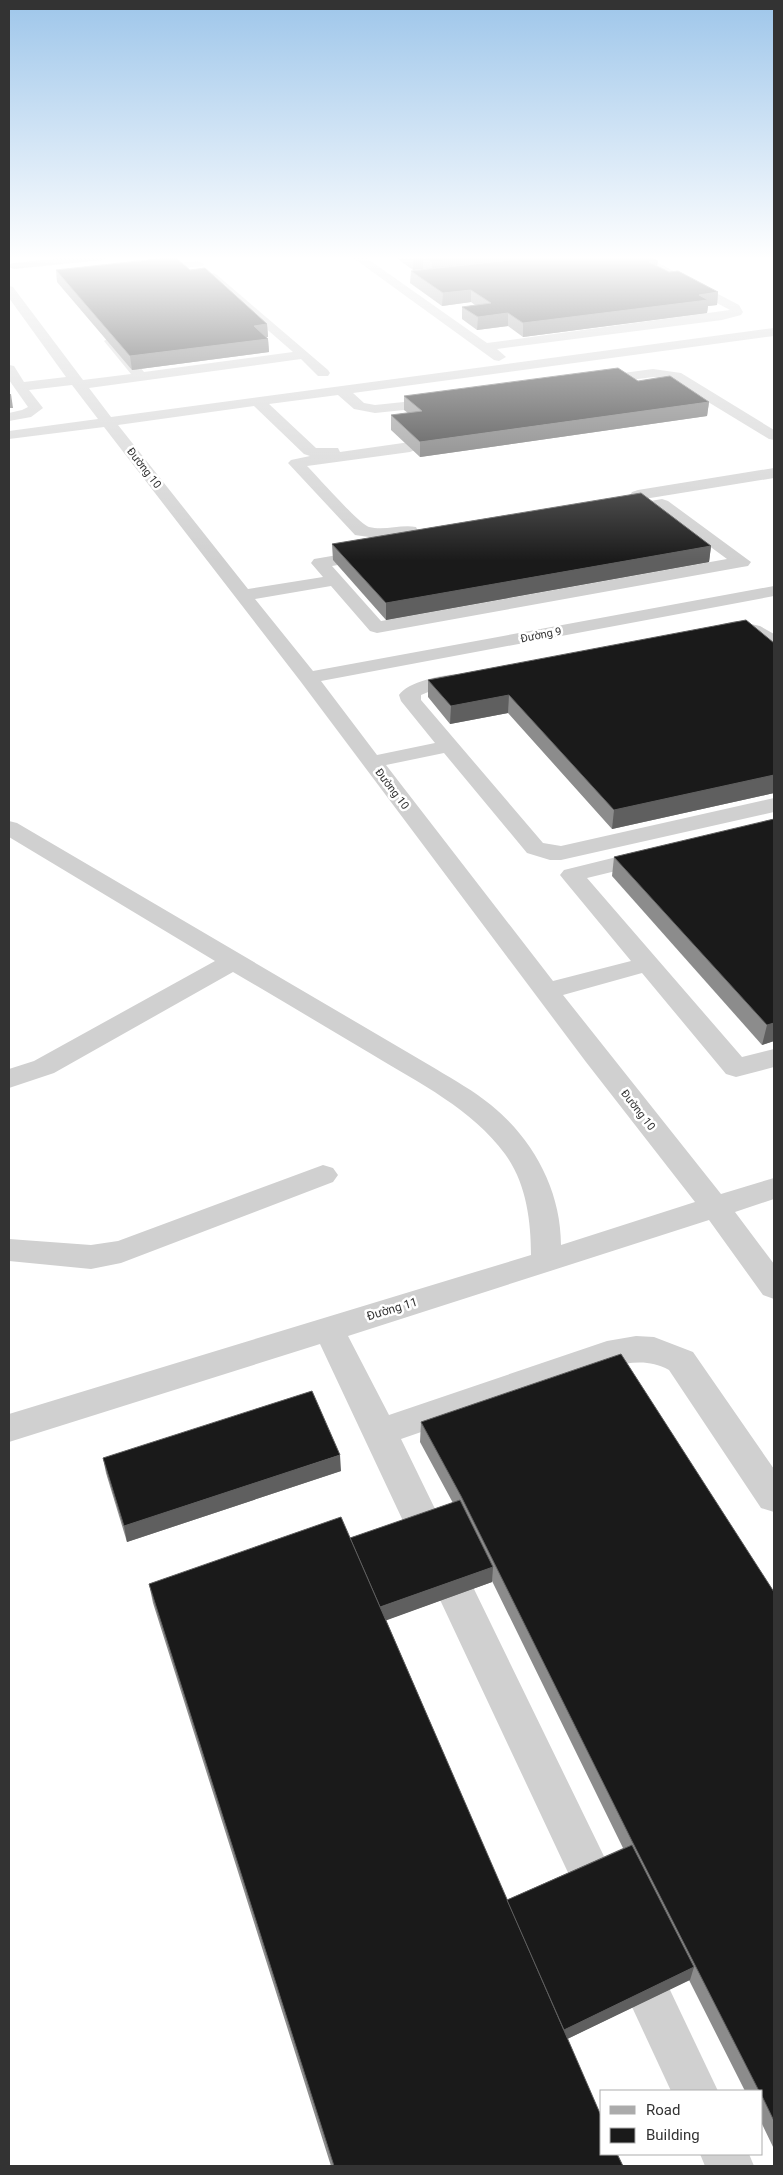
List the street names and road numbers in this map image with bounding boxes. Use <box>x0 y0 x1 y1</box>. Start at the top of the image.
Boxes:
street label: Đường 10 <box>124 445 164 491</box>
street label: Đường 9 <box>519 625 563 645</box>
street label: Đường 10 <box>372 766 412 812</box>
street label: Đường 10 <box>618 1087 658 1133</box>
street label: Đường 11 <box>365 1295 419 1323</box>

